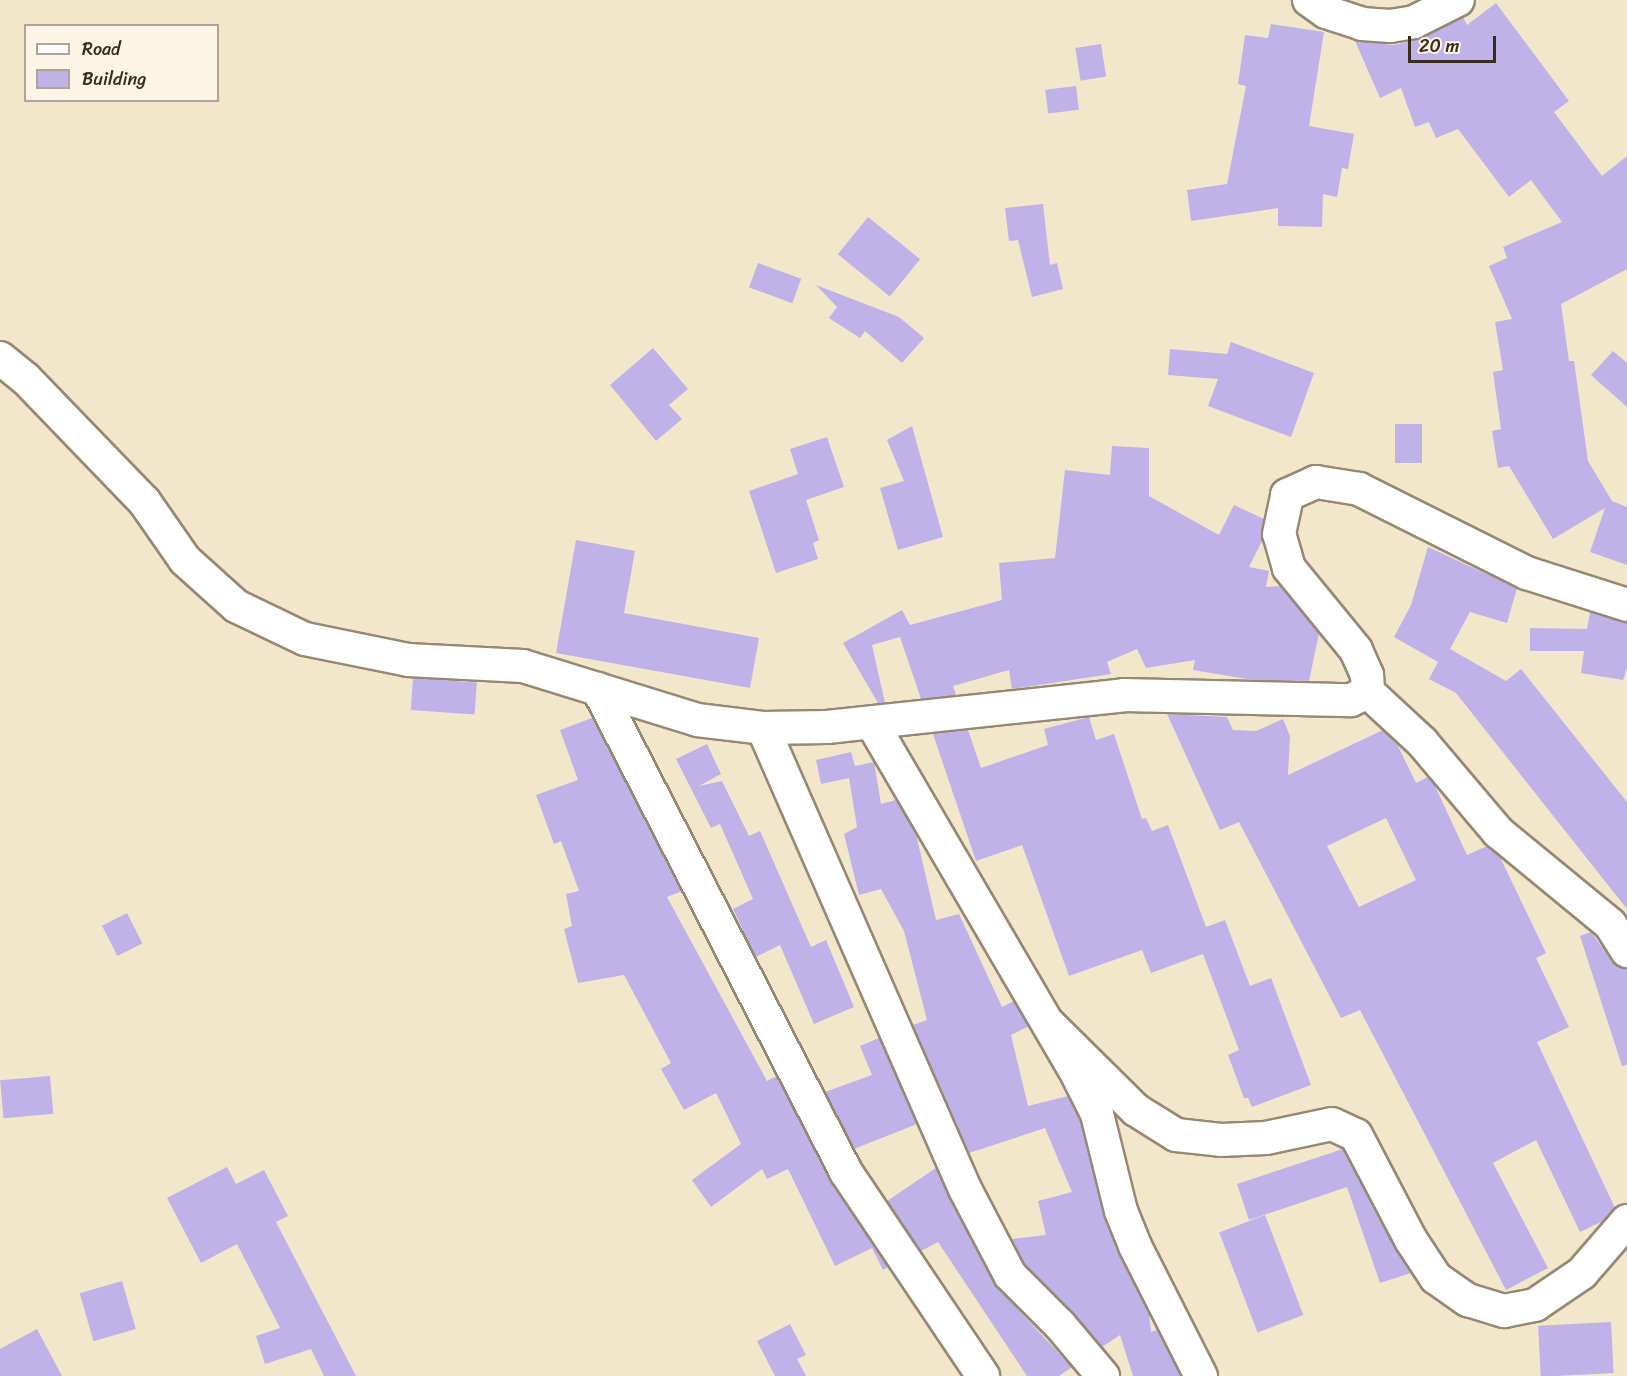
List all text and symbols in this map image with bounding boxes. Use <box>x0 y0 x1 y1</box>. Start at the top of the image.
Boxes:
legend <box>24 24 219 102</box>
scale bar <box>1411 24 1500 62</box>
text: 20 m <box>1419 30 1459 62</box>
text: Road <box>82 33 121 65</box>
text: Building <box>82 63 146 95</box>

